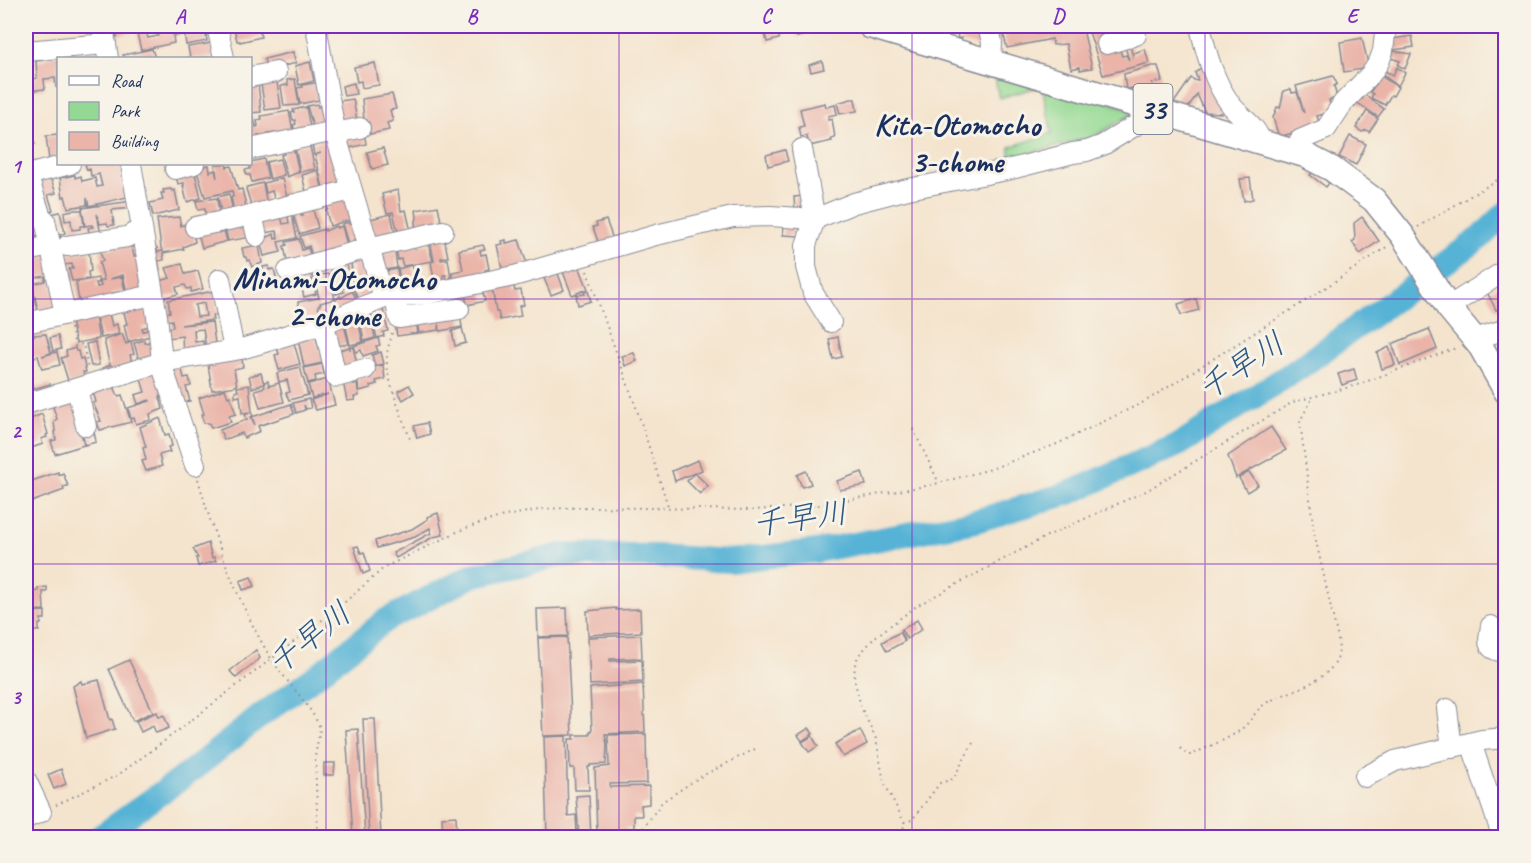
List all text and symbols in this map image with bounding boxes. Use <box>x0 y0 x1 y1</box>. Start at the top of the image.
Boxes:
text: A <box>175 4 187 29</box>
text: B <box>467 4 479 29</box>
text: C <box>761 4 773 29</box>
text: D <box>1052 4 1066 29</box>
text: E <box>1347 4 1361 29</box>
legend <box>57 57 252 165</box>
text: Road <box>111 70 144 92</box>
road number: 33 <box>1134 84 1172 134</box>
text: Park <box>111 100 141 122</box>
district label: Kita-Otomocho 3-chome <box>874 104 1042 182</box>
text: Building <box>111 130 160 152</box>
text: 1 <box>12 154 23 179</box>
district label: Minami-Otomocho 2-chome <box>232 258 438 336</box>
water label: 千早川 <box>1190 323 1292 409</box>
text: 2 <box>12 419 23 444</box>
water label: 千早川 <box>750 491 850 545</box>
water label: 千早川 <box>259 592 359 684</box>
text: 3 <box>12 685 23 710</box>

